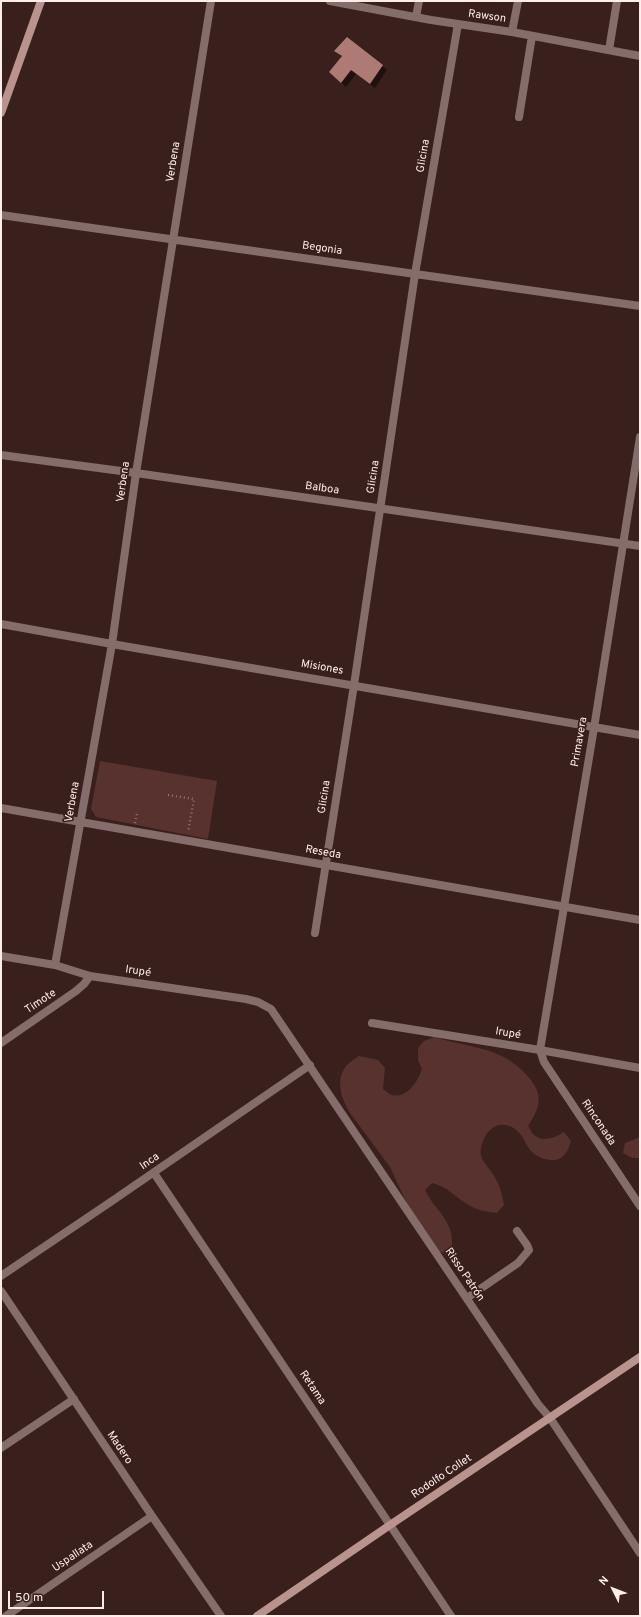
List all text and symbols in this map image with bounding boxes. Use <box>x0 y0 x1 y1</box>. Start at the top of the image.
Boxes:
street label: Rawson <box>467 8 507 26</box>
street label: Glicina <box>415 138 433 174</box>
street label: Verbena <box>164 141 184 183</box>
street label: Begonia <box>301 240 343 258</box>
street label: Glicina <box>365 459 383 495</box>
street label: Verbena <box>115 461 133 503</box>
street label: Balboa <box>304 480 340 498</box>
street label: Misiones <box>300 658 344 678</box>
street label: Primavera <box>569 716 591 768</box>
street label: Glicina <box>316 779 334 815</box>
street label: Verbena <box>63 781 83 823</box>
street label: Reseda <box>304 843 342 863</box>
street label: Irupé <box>124 964 152 980</box>
street label: Timote <box>23 987 59 1017</box>
street label: Irupé <box>494 1025 522 1043</box>
street label: Rinconada <box>578 1098 618 1148</box>
street label: Inca <box>138 1151 162 1173</box>
street label: Risso Patrón <box>441 1246 487 1304</box>
street label: Retama <box>296 1369 328 1407</box>
street label: Madero <box>103 1429 135 1467</box>
street label: Rodolfo Collet <box>409 1452 475 1502</box>
street label: Uspallata <box>50 1539 96 1575</box>
north arrow <box>593 1569 633 1609</box>
text: N <box>596 1573 612 1589</box>
scale bar <box>10 1583 106 1609</box>
text: 50 m <box>15 1590 43 1606</box>

